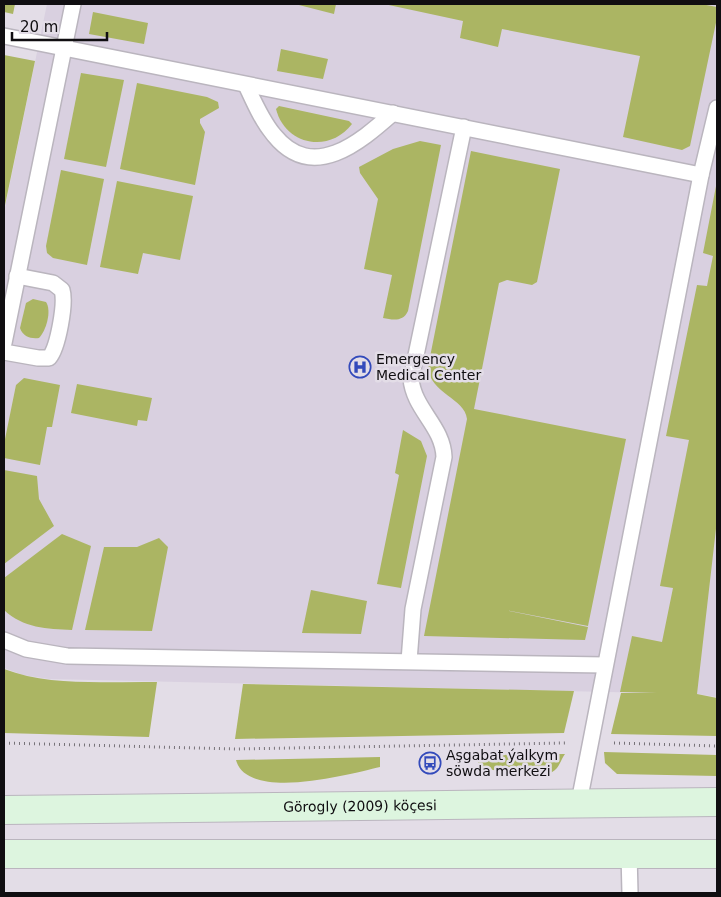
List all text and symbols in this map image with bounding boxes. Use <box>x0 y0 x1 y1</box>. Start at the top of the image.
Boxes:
scale bar <box>12 10 108 42</box>
text: 20 m <box>20 18 58 36</box>
place label: Emergency Medical Center <box>376 351 481 383</box>
hospital icon: Emergency Medical Center <box>348 355 372 379</box>
place label: Aşgabat ýalkym söwda merkezi <box>446 747 558 779</box>
bus stop icon: Aşgabat ýalkym söwda merkezi <box>418 751 442 775</box>
street label: Görogly (2009) köçesi <box>283 797 437 815</box>

